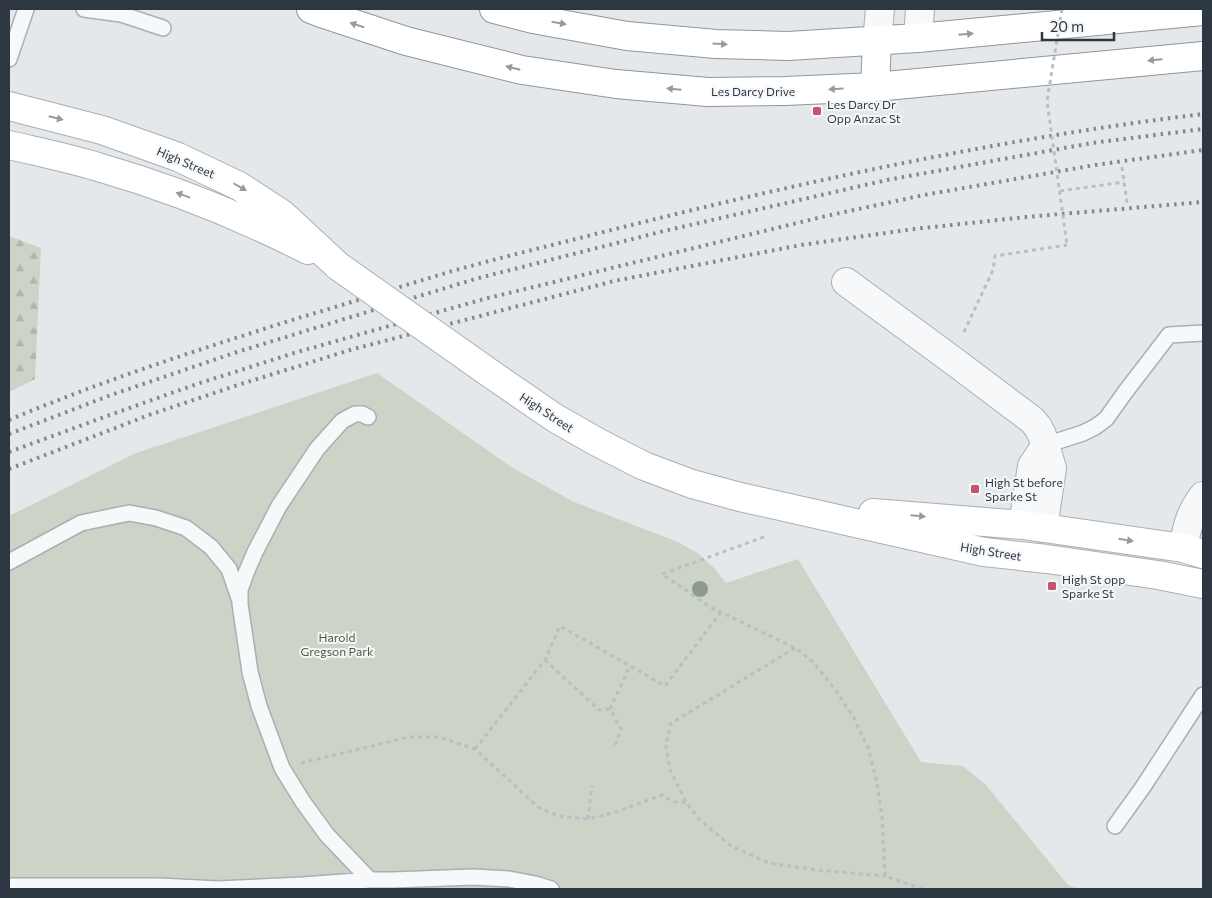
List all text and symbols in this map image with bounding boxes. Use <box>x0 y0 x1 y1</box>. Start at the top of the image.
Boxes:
scale bar <box>1042 10 1114 42</box>
text: 20 m <box>1050 17 1084 35</box>
one-way arrow <box>551 20 567 28</box>
one-way arrow <box>349 21 364 28</box>
one-way arrow <box>958 30 974 38</box>
one-way arrow <box>712 41 728 49</box>
one-way arrow <box>1146 56 1162 64</box>
one-way arrow <box>506 64 521 72</box>
street label: Les Darcy Drive <box>711 84 795 98</box>
one-way arrow <box>666 85 682 93</box>
one-way arrow <box>828 85 844 93</box>
place label: Les Darcy Dr Opp Anzac St <box>827 97 901 125</box>
marker: Les Darcy Dr Opp Anzac St <box>811 105 823 117</box>
one-way arrow <box>48 114 64 122</box>
street label: High Street <box>155 144 217 181</box>
one-way arrow <box>234 183 247 192</box>
one-way arrow <box>175 191 190 198</box>
street label: High Street <box>517 389 577 435</box>
place label: High St before Sparke St <box>985 475 1063 503</box>
marker: High St before Sparke St <box>969 483 981 495</box>
one-way arrow <box>910 512 926 520</box>
one-way arrow <box>1118 536 1134 544</box>
street label: High Street <box>959 539 1023 563</box>
place label: High St opp Sparke St <box>1062 572 1125 600</box>
marker: High St opp Sparke St <box>1046 580 1058 592</box>
park label: Harold Gregson Park <box>300 630 374 658</box>

